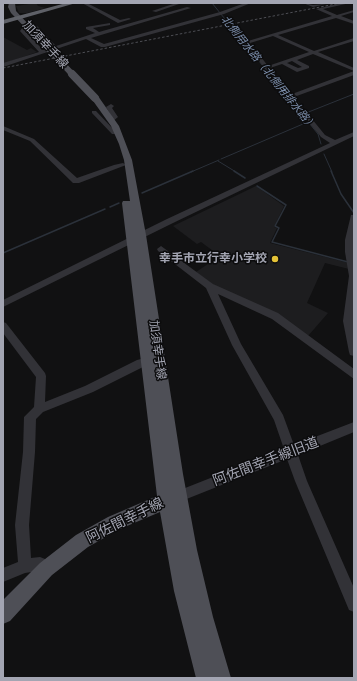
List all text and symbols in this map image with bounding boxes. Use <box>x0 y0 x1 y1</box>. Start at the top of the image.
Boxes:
water label: 北側用水路（北側用排水路） <box>218 13 318 133</box>
street label: 加須幸手線 <box>19 18 71 72</box>
place label: 幸手市立行幸小学校 <box>159 252 267 266</box>
marker: 幸手市立行幸小学校 <box>270 254 280 264</box>
street label: 加須幸手線 <box>146 319 168 381</box>
street label: 阿佐間幸手線旧道 <box>211 434 321 490</box>
street label: 阿佐間幸手線 <box>84 495 166 547</box>

